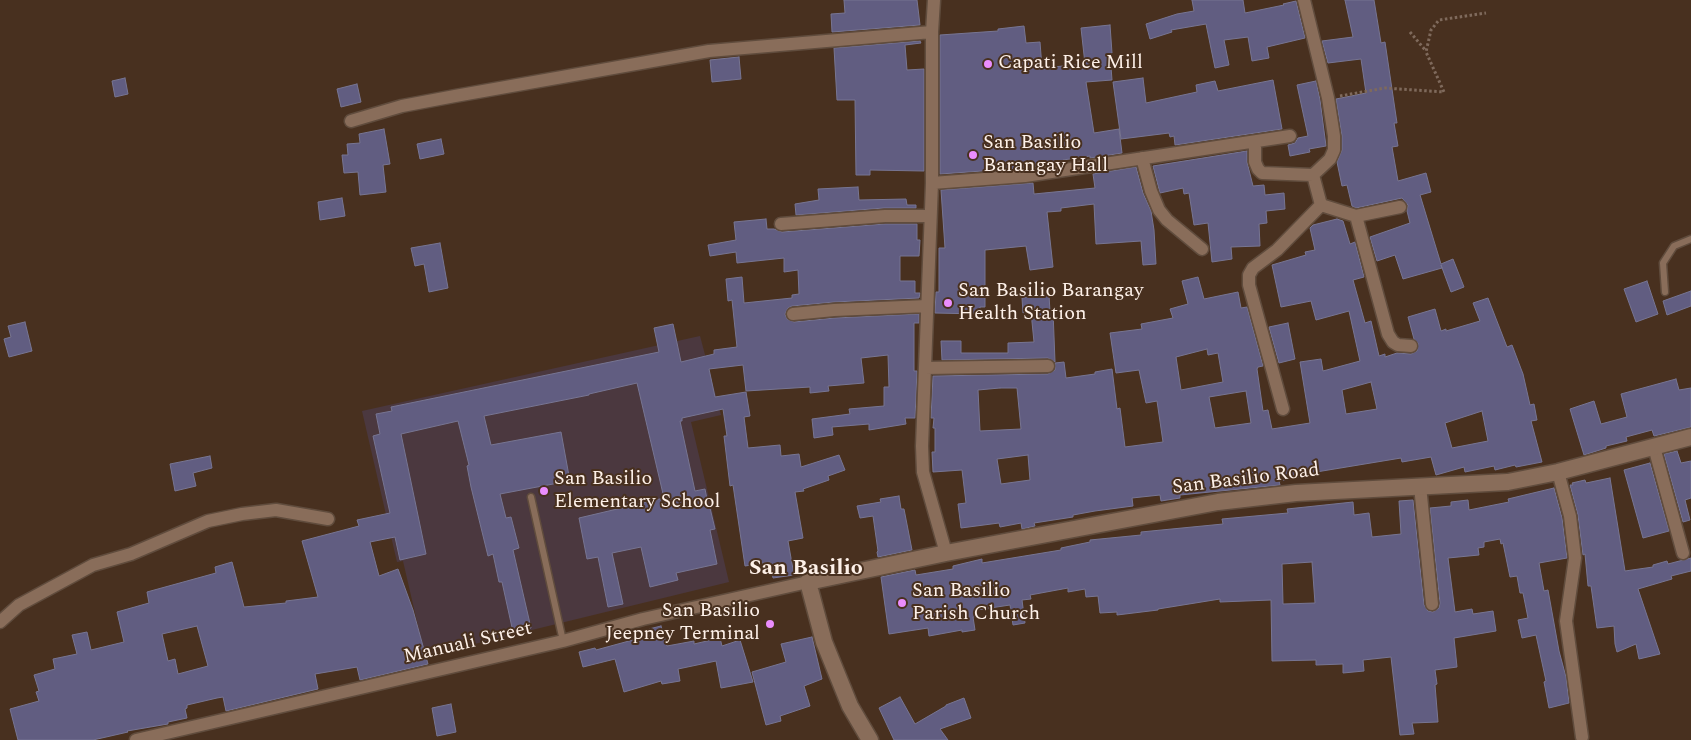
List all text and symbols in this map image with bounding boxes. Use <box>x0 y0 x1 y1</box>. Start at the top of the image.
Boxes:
place label: Capati Rice Mill <box>998 52 1143 76</box>
marker: Capati Rice Mill <box>982 58 994 70</box>
place label: San Basilio Barangay Hall <box>983 132 1108 179</box>
marker: San Basilio Barangay Hall <box>967 149 979 161</box>
place label: San Basilio Barangay Health Station <box>958 280 1144 327</box>
marker: San Basilio Barangay Health Station <box>942 297 954 309</box>
street label: San Basilio Road <box>1171 459 1321 501</box>
place label: San Basilio Elementary School <box>554 468 720 515</box>
marker: San Basilio Elementary School <box>538 485 550 497</box>
district label: San Basilio <box>749 557 863 583</box>
place label: San Basilio Parish Church <box>912 580 1040 627</box>
marker: San Basilio Parish Church <box>896 597 908 609</box>
place label: San Basilio Jeepney Terminal <box>605 600 760 647</box>
street label: Manuali Street <box>401 618 535 670</box>
marker: San Basilio Jeepney Terminal <box>764 618 776 630</box>

